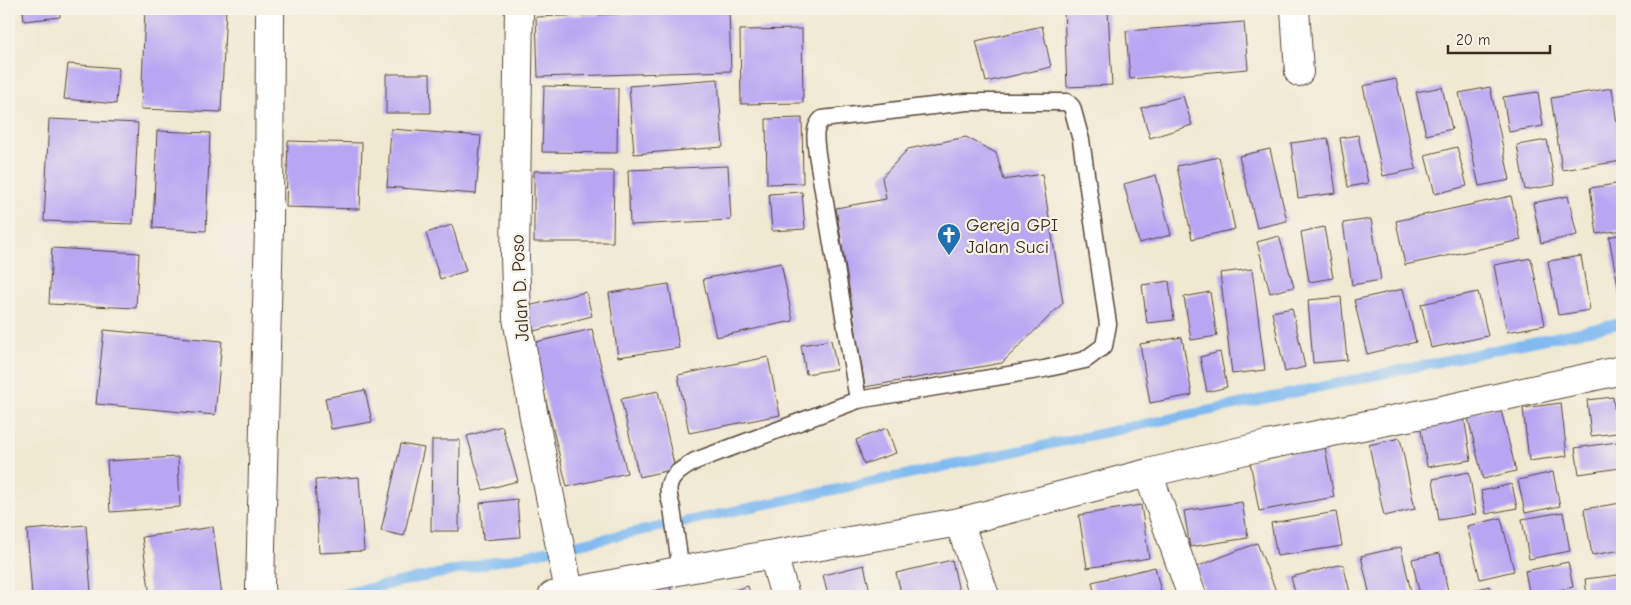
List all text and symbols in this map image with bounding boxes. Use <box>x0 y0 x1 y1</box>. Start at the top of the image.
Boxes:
scale bar <box>1448 22 1551 54</box>
text: 20 m <box>1456 31 1490 49</box>
place label: Gereja GPI Jalan Suci <box>966 214 1058 258</box>
church icon: Gereja GPI Jalan Suci <box>936 222 962 256</box>
street label: Jalan D. Poso <box>506 234 534 342</box>

